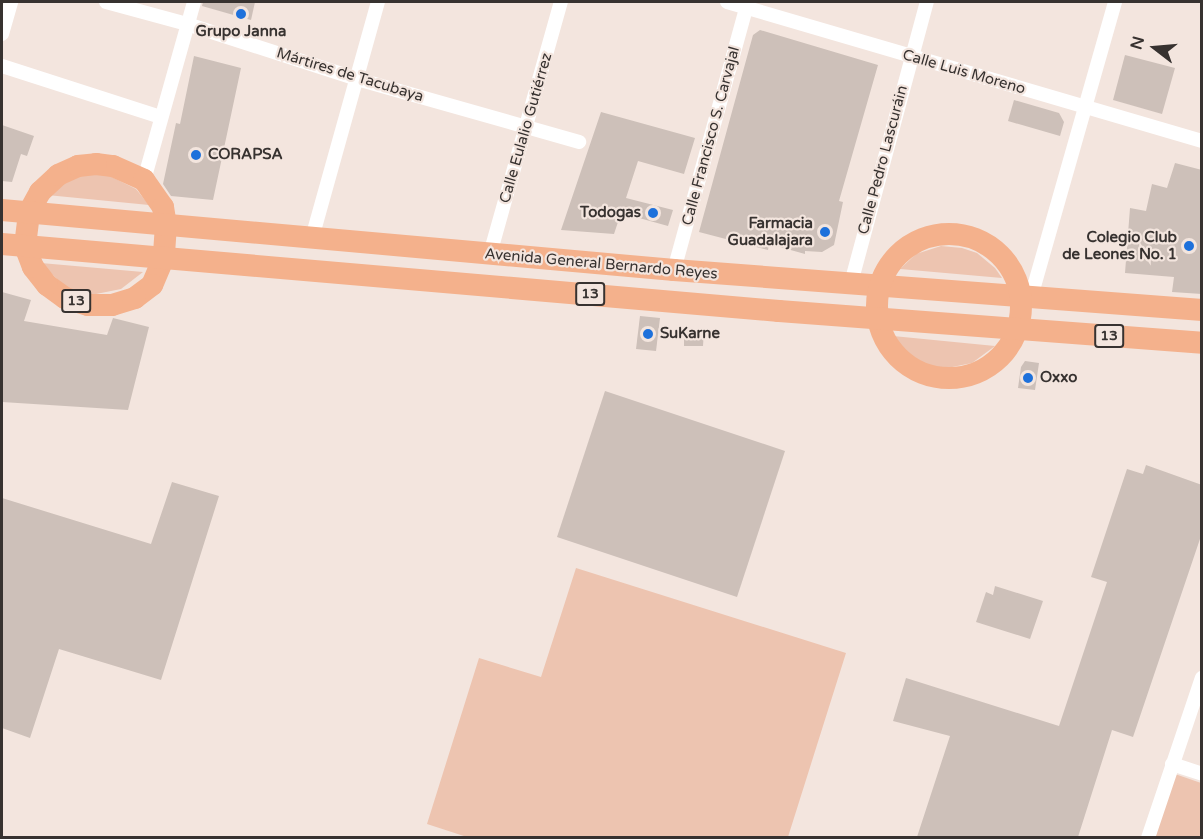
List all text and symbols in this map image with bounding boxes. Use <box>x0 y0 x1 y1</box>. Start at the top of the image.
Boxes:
marker: Grupo Janna <box>234 7 248 21</box>
north arrow <box>1125 18 1185 78</box>
place label: Grupo Janna <box>196 23 286 41</box>
text: N <box>1126 34 1149 52</box>
street label: Mártires de Tacubaya <box>274 44 426 106</box>
street label: Calle Francisco S. Carvajal <box>678 45 744 227</box>
street label: Calle Luis Moreno <box>900 46 1028 98</box>
street label: Calle Eulalio Gutiérrez <box>496 51 556 205</box>
street label: Calle Pedro Lascuráin <box>854 84 912 236</box>
place label: CORAPSA <box>208 146 283 164</box>
marker: CORAPSA <box>189 148 203 162</box>
place label: Todogas <box>580 204 641 222</box>
marker: Todogas <box>646 206 660 220</box>
place label: Farmacia Guadalajara <box>728 214 813 249</box>
marker: Farmacia Guadalajara <box>818 225 832 239</box>
place label: Colegio Club de Leones No. 1 <box>1062 228 1177 263</box>
marker: Colegio Club de Leones No. 1 <box>1182 239 1196 253</box>
street label: Avenida General Bernardo Reyes <box>484 245 718 283</box>
road number: 13 <box>575 283 605 305</box>
road number: 13 <box>61 290 91 312</box>
place label: SuKarne <box>660 325 720 343</box>
road number: 13 <box>1094 325 1124 347</box>
marker: SuKarne <box>641 327 655 341</box>
place label: Oxxo <box>1040 369 1077 387</box>
marker: Oxxo <box>1021 371 1035 385</box>

